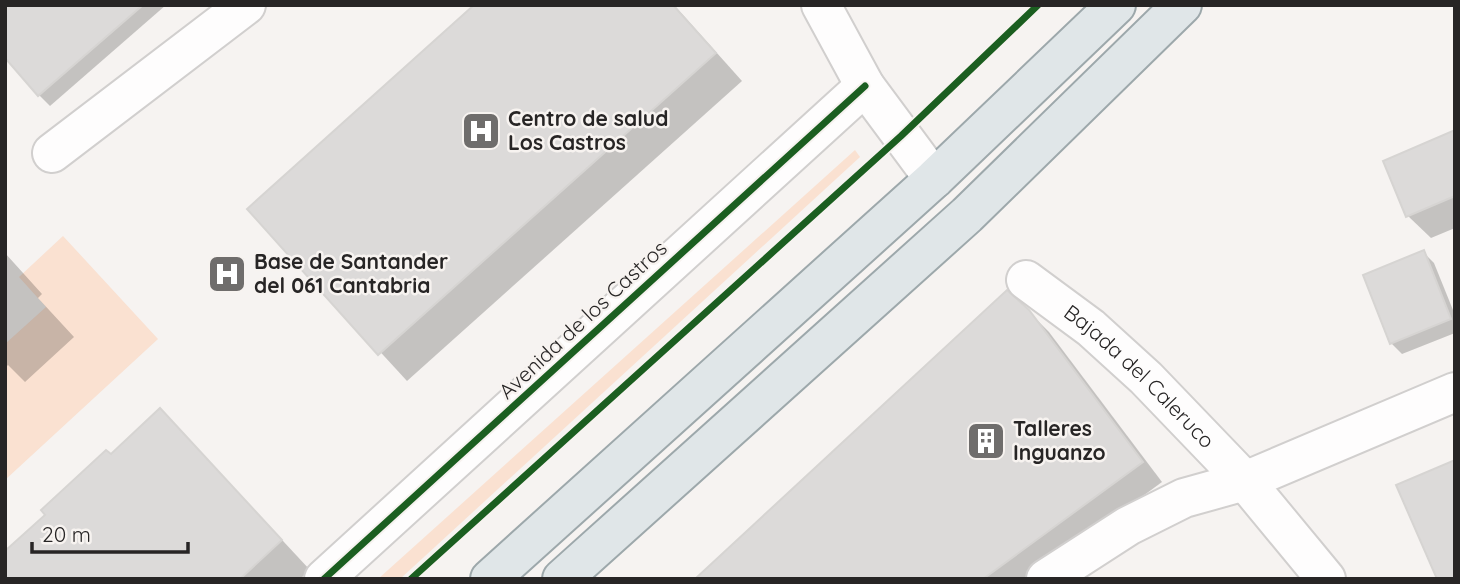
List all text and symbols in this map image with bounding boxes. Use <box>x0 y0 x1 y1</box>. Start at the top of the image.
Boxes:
place label: Centro de salud Los Castros <box>508 105 668 155</box>
hospital icon: Centro de salud Los Castros <box>460 110 502 152</box>
street label: Avenida de los Castros <box>493 235 672 404</box>
place label: Base de Santander del 061 Cantabria <box>254 248 448 298</box>
hospital icon: Base de Santander del 061 Cantabria <box>206 253 248 295</box>
street label: Bajada del Caleruco <box>1059 299 1220 453</box>
place label: Talleres Inguanzo <box>1013 415 1106 465</box>
building icon: Talleres Inguanzo <box>965 420 1007 462</box>
scale bar <box>32 510 187 554</box>
text: 20 m <box>42 521 91 547</box>

